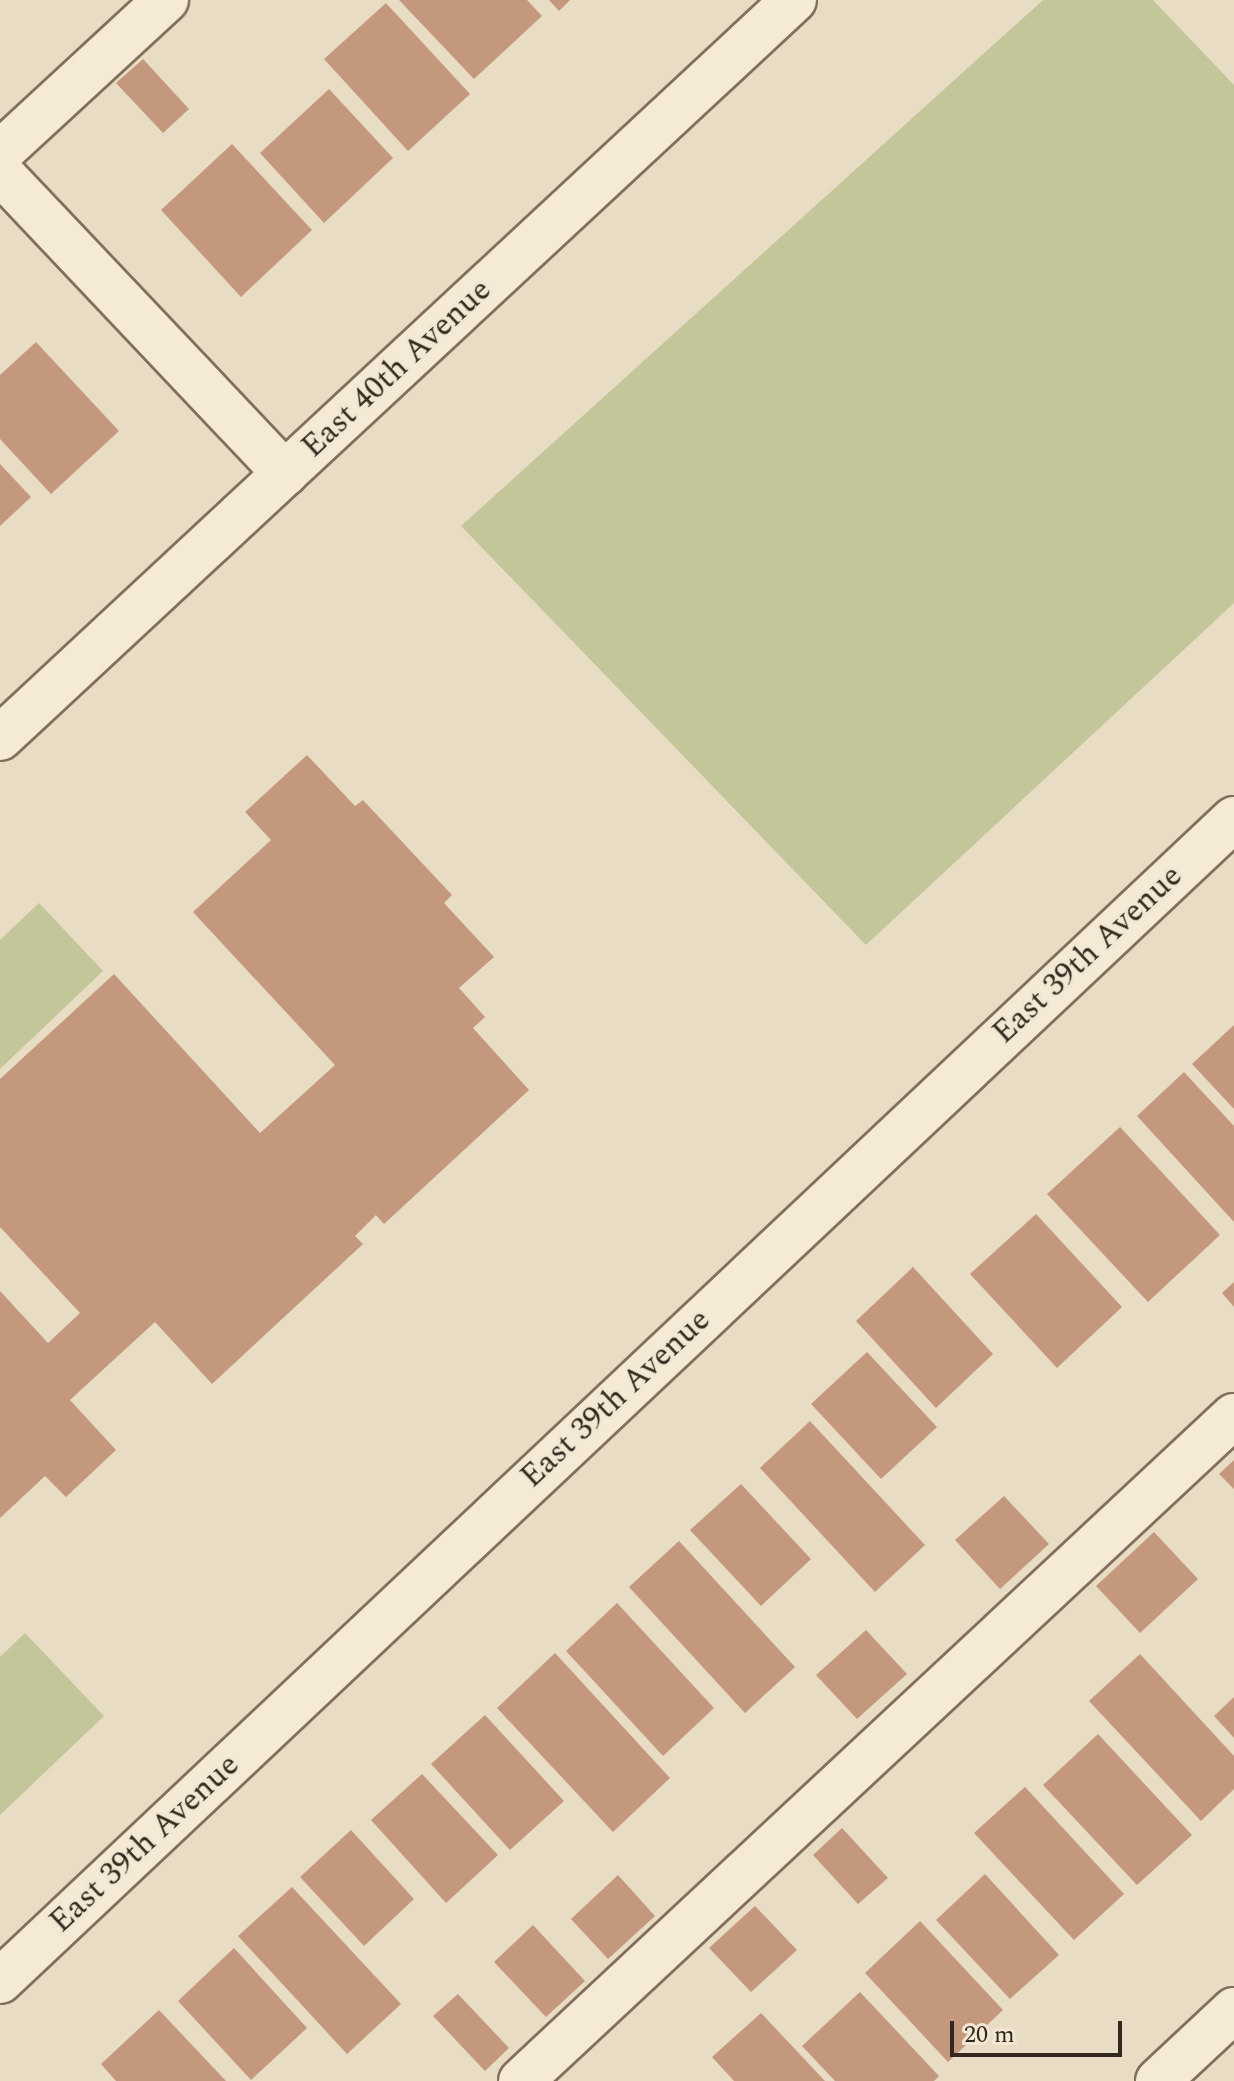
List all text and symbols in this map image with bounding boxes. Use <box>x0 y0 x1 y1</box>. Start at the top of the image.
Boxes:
street label: East 40th Avenue <box>294 271 500 467</box>
street label: East 39th Avenue <box>985 857 1191 1053</box>
street label: East 39th Avenue <box>513 1301 719 1497</box>
street label: East 39th Avenue <box>42 1746 248 1942</box>
scale bar <box>954 2005 1126 2055</box>
text: 20 m <box>964 2017 1015 2053</box>

